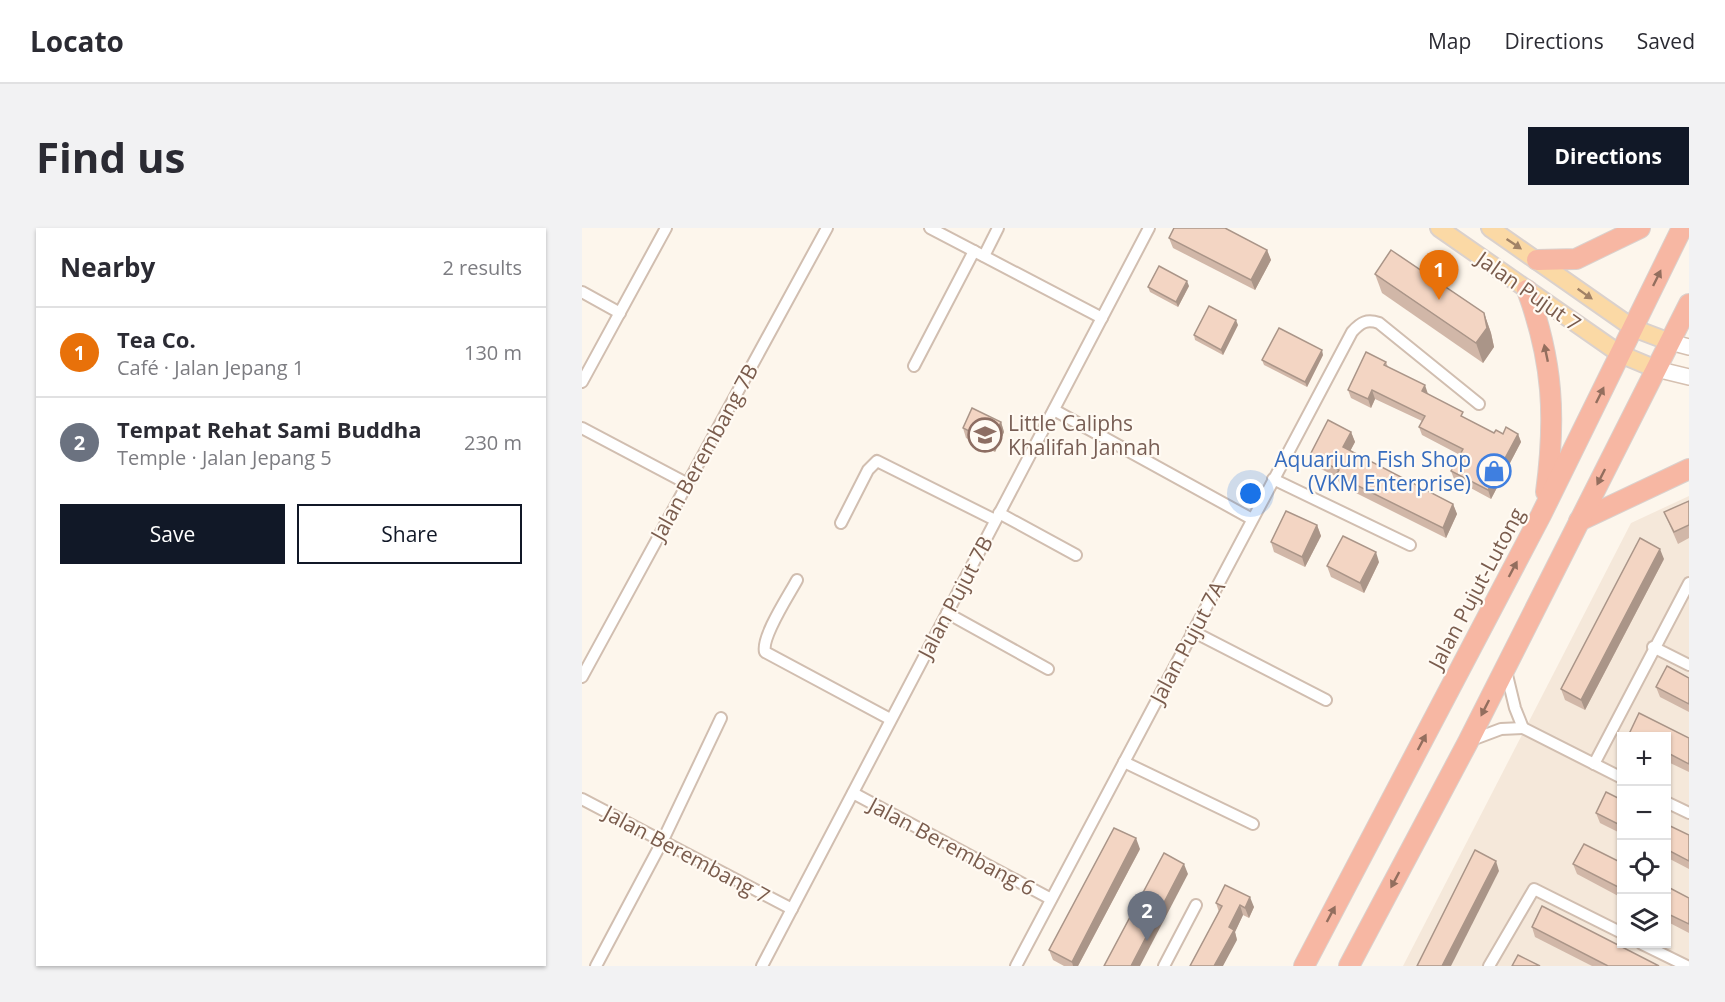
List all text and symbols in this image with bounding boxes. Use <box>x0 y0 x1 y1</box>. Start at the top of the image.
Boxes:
text: Locato <box>30 22 124 60</box>
text: Map <box>1428 27 1471 55</box>
text: Directions <box>1504 27 1604 55</box>
text: Saved <box>1637 27 1695 55</box>
button: Directions <box>1528 127 1689 185</box>
text: Find us <box>36 128 185 185</box>
one-way arrow <box>1505 238 1521 250</box>
street label: Jalan Pujut 7 <box>1470 244 1587 337</box>
text: Nearby <box>60 249 155 285</box>
pin: 1 <box>1420 250 1458 300</box>
text: 2 results <box>442 254 522 281</box>
one-way arrow <box>1653 270 1662 287</box>
one-way arrow <box>1577 288 1593 300</box>
text: Tea Co. <box>117 324 196 354</box>
text: 1 <box>74 339 85 366</box>
text: 130 m <box>464 339 522 366</box>
one-way arrow <box>1541 343 1550 362</box>
text: Café · Jalan Jepang 1 <box>117 354 304 381</box>
street label: Jalan Berembang 7B <box>643 359 764 547</box>
one-way arrow <box>1595 386 1605 403</box>
place label: Little Caliphs Khalifah Jannah <box>1008 409 1161 461</box>
text: Tempat Rehat Sami Buddha <box>117 414 422 444</box>
school or university icon: Little Caliphs Khalifah Jannah <box>967 417 1003 453</box>
text: 2 <box>74 429 85 456</box>
text: 230 m <box>464 429 522 456</box>
text: Temple · Jalan Jepang 5 <box>117 444 332 471</box>
place label: Aquarium Fish Shop (VKM Enterprise) <box>1274 445 1471 497</box>
shop icon: Aquarium Fish Shop (VKM Enterprise) <box>1476 453 1512 489</box>
one-way arrow <box>1597 469 1606 486</box>
your location <box>1236 479 1265 508</box>
street label: Jalan Pujut-Lutong <box>1421 502 1530 675</box>
button: Save <box>60 504 285 564</box>
button: Share <box>297 504 522 564</box>
street label: Jalan Pujut 7B <box>910 531 999 665</box>
one-way arrow <box>1507 560 1517 578</box>
street label: Jalan Pujut 7A <box>1142 575 1231 710</box>
one-way arrow <box>1481 699 1490 716</box>
map controls <box>1617 732 1671 948</box>
button: + <box>1617 732 1671 786</box>
one-way arrow <box>1417 733 1427 750</box>
button: − <box>1617 786 1671 840</box>
street label: Jalan Berembang 6 <box>862 789 1040 902</box>
street label: Jalan Berembang 7 <box>597 797 775 910</box>
button: locate <box>1617 840 1671 894</box>
one-way arrow <box>1390 872 1400 889</box>
pin: 2 <box>1128 892 1166 941</box>
button: layers <box>1617 894 1671 948</box>
one-way arrow <box>1326 906 1336 923</box>

